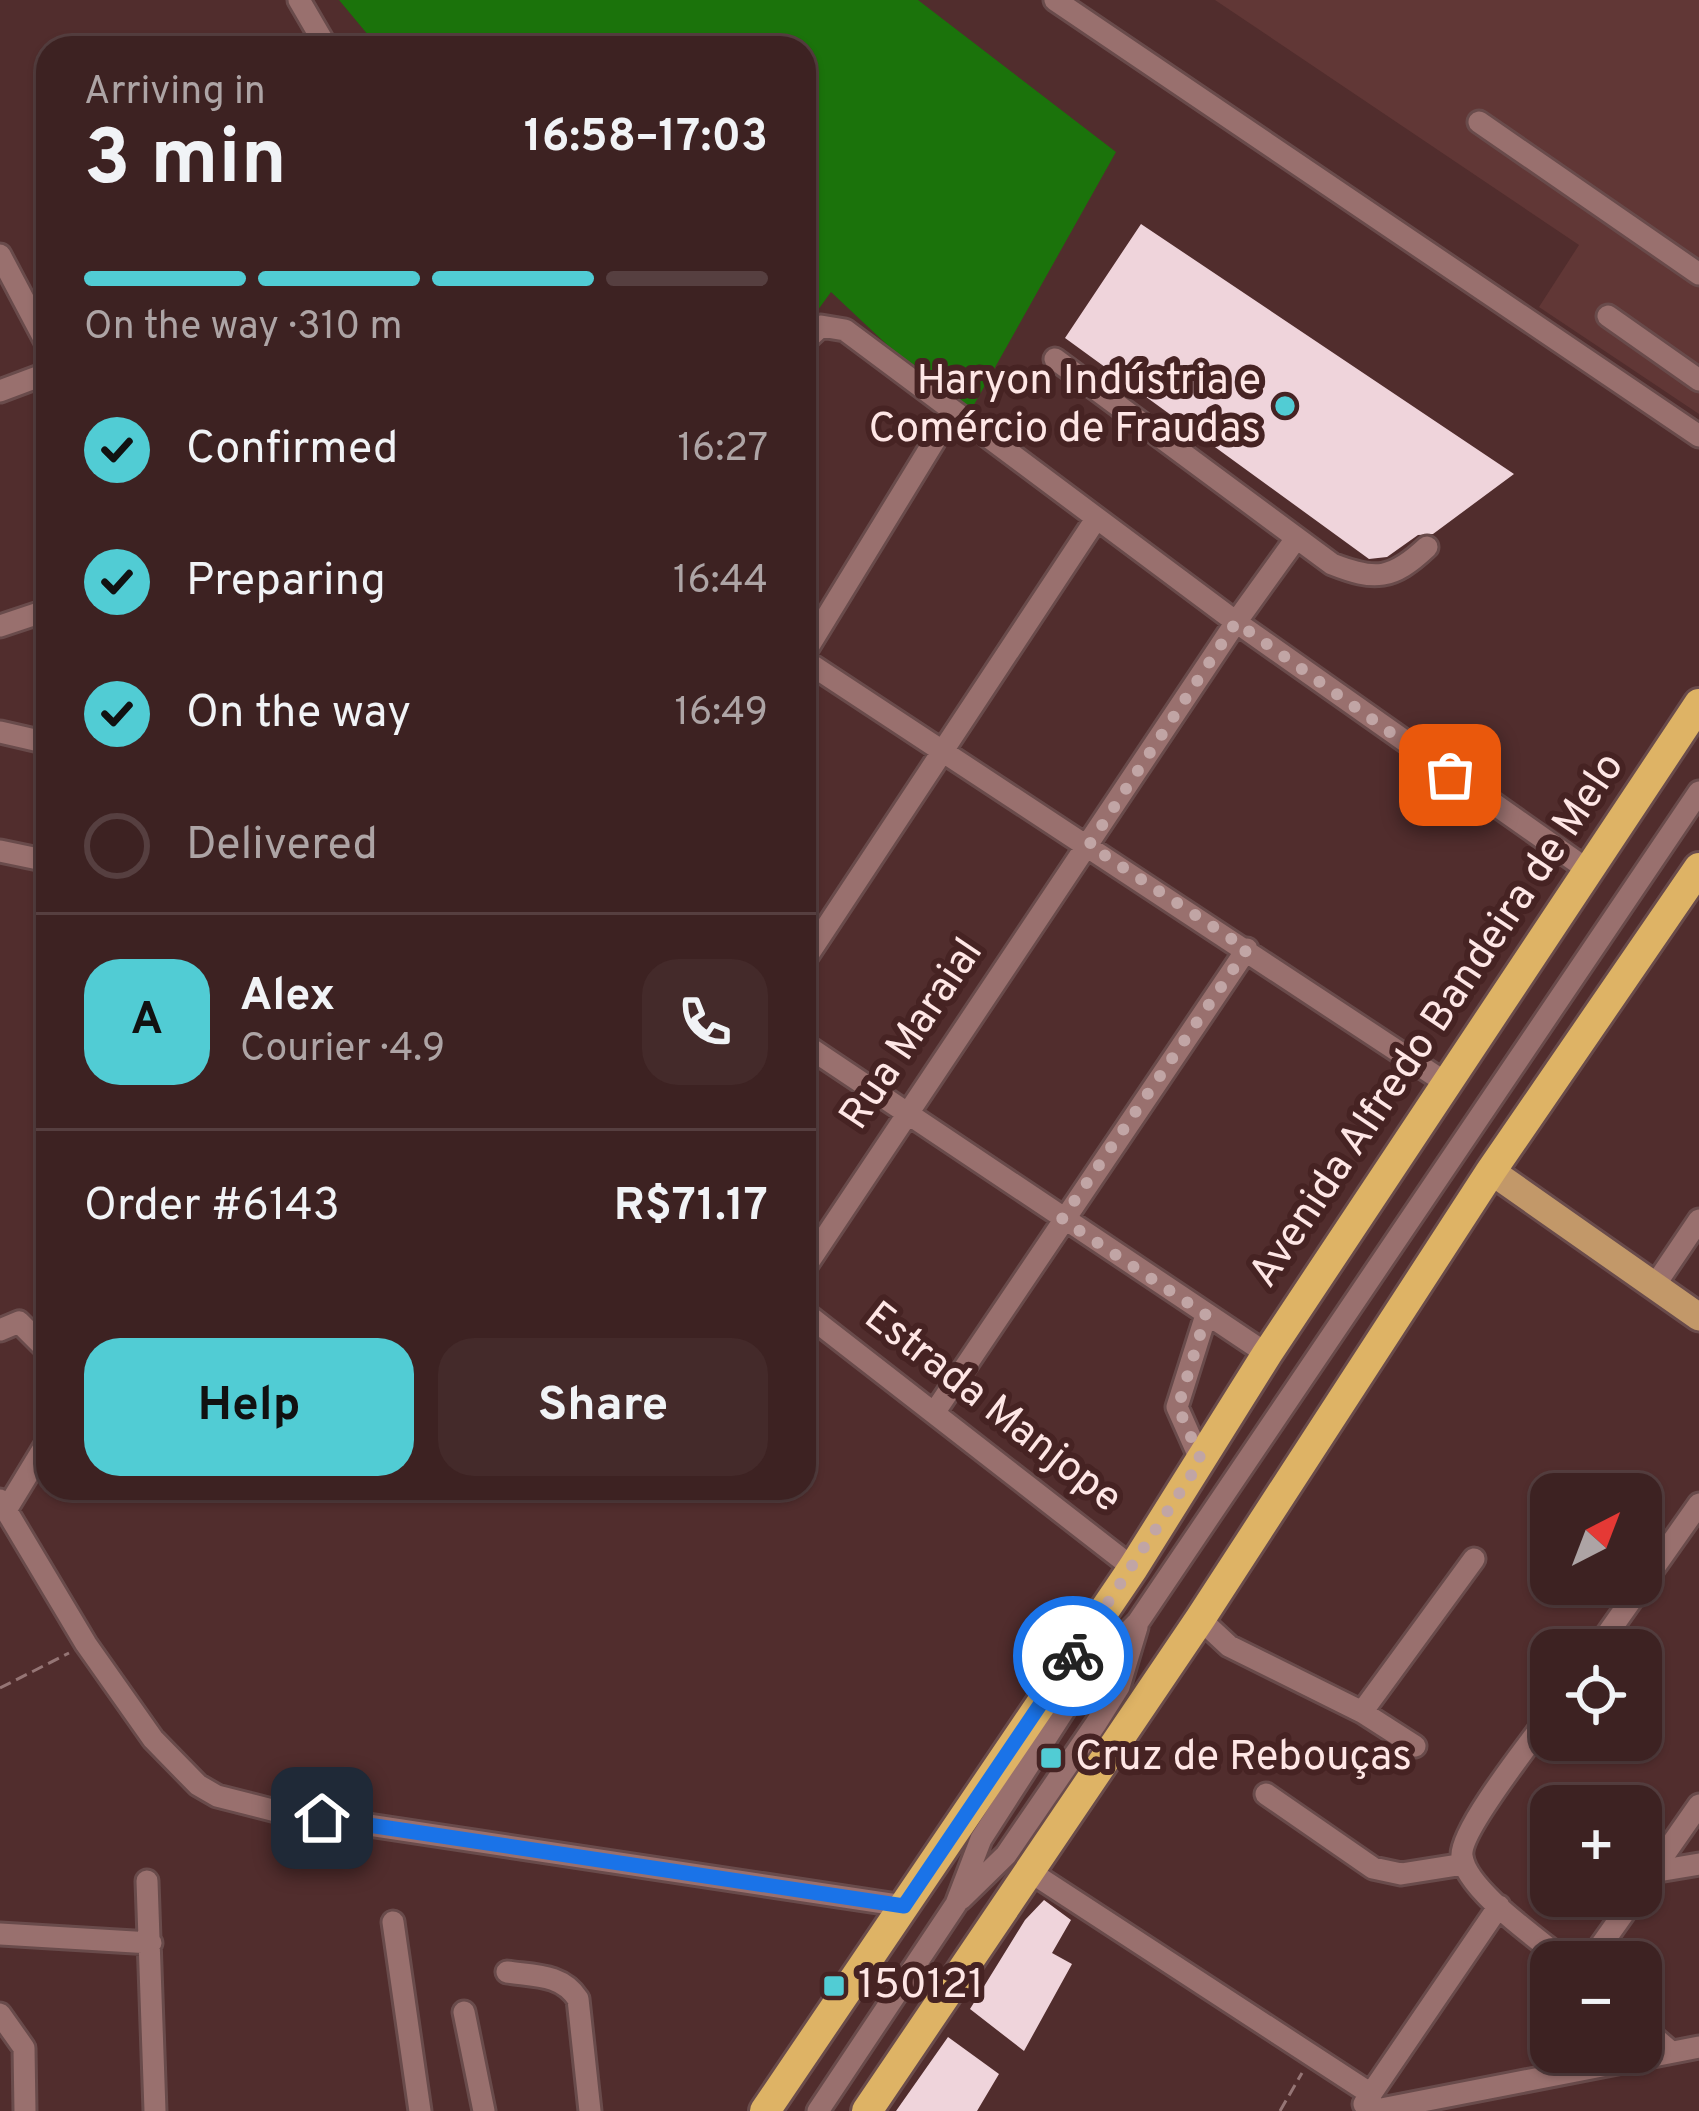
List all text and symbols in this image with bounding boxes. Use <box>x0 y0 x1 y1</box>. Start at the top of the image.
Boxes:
text: Arriving in <box>84 69 266 118</box>
text: 16:58–17:03 <box>524 110 768 167</box>
text: 3 min <box>84 113 287 212</box>
text: On the way · 310 m <box>84 304 402 353</box>
place label: Haryon Indústria e Comércio de Fraudas <box>868 356 1261 457</box>
marker: Haryon Indústria e Comércio de Fraudas <box>1272 393 1298 419</box>
icon: check <box>84 417 150 483</box>
text: Confirmed <box>186 422 398 479</box>
text: 16:27 <box>678 426 768 475</box>
icon: check <box>84 549 150 615</box>
text: Preparing <box>186 554 386 611</box>
text: 16:44 <box>673 558 768 607</box>
icon: check <box>84 681 150 747</box>
text: On the way <box>186 686 411 743</box>
text: 16:49 <box>674 690 768 739</box>
pin <box>1399 724 1501 826</box>
icon: bag <box>1417 742 1483 808</box>
street label: Avenida Alfredo Bandeira de Melo <box>1239 743 1637 1299</box>
text: Delivered <box>186 818 378 875</box>
street label: Rua Maraial <box>830 929 996 1141</box>
button: phone <box>642 959 768 1085</box>
text: Alex <box>240 969 335 1026</box>
text: A <box>131 993 163 1050</box>
text: Courier · 4.9 <box>240 1026 445 1075</box>
text: Order #6143 <box>84 1179 340 1236</box>
text: R$71.17 <box>614 1179 768 1236</box>
street label: Estrada Manjope <box>853 1292 1131 1526</box>
button: Help <box>84 1338 414 1476</box>
button: Share <box>438 1338 768 1476</box>
north arrow <box>1530 1473 1662 1605</box>
map controls <box>1530 1473 1662 2073</box>
courier <box>1013 1596 1133 1716</box>
icon: bike <box>1040 1623 1106 1689</box>
button: locate <box>1530 1629 1662 1761</box>
place label: Cruz de Rebouças <box>1075 1732 1412 1785</box>
marker: Cruz de Rebouças <box>1038 1745 1064 1771</box>
pin <box>271 1767 373 1869</box>
icon: home <box>289 1785 355 1851</box>
button: + <box>1530 1785 1662 1917</box>
button: − <box>1530 1941 1662 2073</box>
place label: 150121 <box>858 1960 984 2013</box>
marker: 150121 <box>821 1973 847 1999</box>

